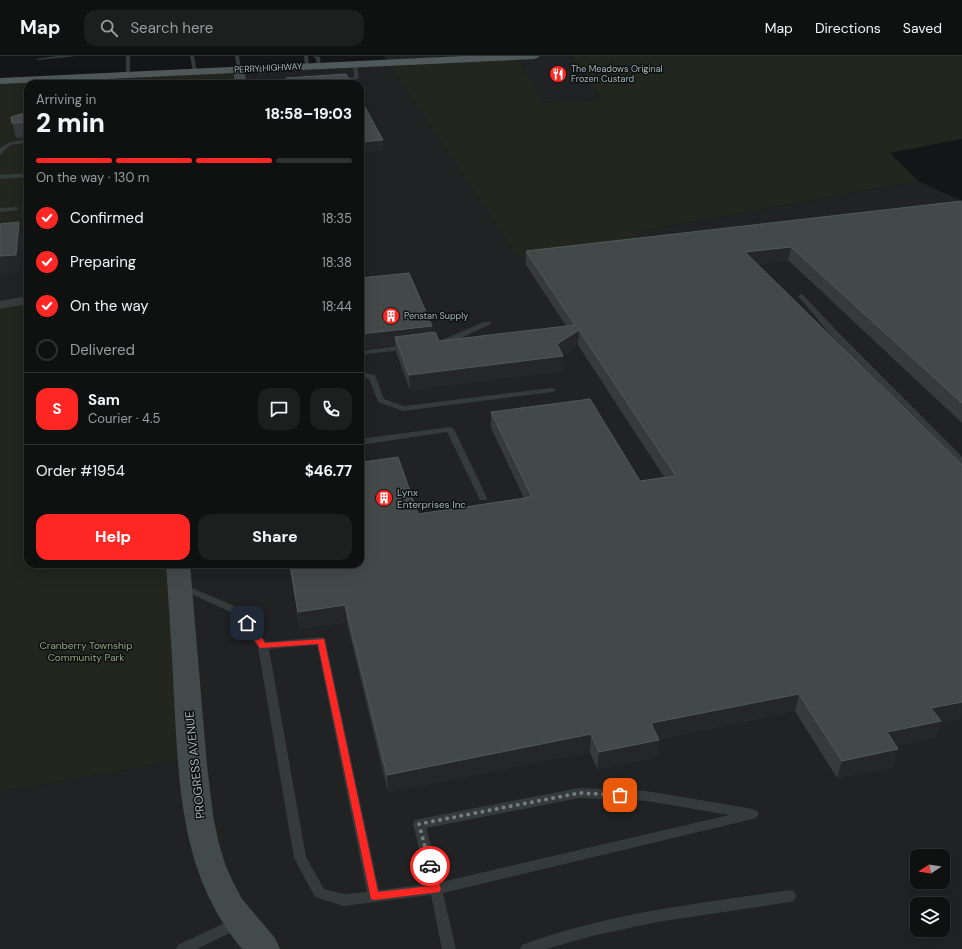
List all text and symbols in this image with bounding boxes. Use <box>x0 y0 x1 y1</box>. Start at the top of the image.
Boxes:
search box <box>84 10 364 46</box>
text: Map <box>20 15 60 40</box>
icon: search <box>98 17 120 39</box>
text: Search here <box>130 18 213 38</box>
text: Map <box>765 19 793 37</box>
text: Directions <box>815 19 881 37</box>
text: Saved <box>903 19 942 37</box>
street label: PERRY HIGHWAY <box>234 60 303 76</box>
place label: The Meadows Original Frozen Custard <box>571 63 663 85</box>
restaurant icon: The Meadows Original Frozen Custard <box>548 64 568 84</box>
text: Arriving in <box>36 91 96 108</box>
text: 18:58–19:03 <box>265 104 352 124</box>
text: 2 min <box>36 106 105 140</box>
text: On the way · 130 m <box>36 169 149 186</box>
icon: check <box>36 207 58 229</box>
text: Confirmed <box>70 208 144 228</box>
text: 18:35 <box>322 210 352 227</box>
icon: check <box>36 251 58 273</box>
text: Preparing <box>70 252 136 272</box>
text: 18:38 <box>322 254 352 271</box>
icon: check <box>36 295 58 317</box>
text: On the way <box>70 296 149 316</box>
text: 18:44 <box>322 298 352 315</box>
building icon: Penstan Supply <box>381 306 401 326</box>
place label: Penstan Supply <box>404 310 468 322</box>
text: Delivered <box>70 340 135 360</box>
button: chat <box>258 388 300 430</box>
button: phone <box>310 388 352 430</box>
text: Sam <box>88 390 120 410</box>
text: S <box>52 399 62 419</box>
text: Courier · 4.5 <box>88 410 161 427</box>
text: Order #1954 <box>36 461 125 481</box>
text: $46.77 <box>305 461 352 481</box>
place label: Lynx Enterprises Inc <box>397 486 466 511</box>
building icon: Lynx Enterprises Inc <box>374 488 394 508</box>
button: Help <box>36 514 190 560</box>
button: Share <box>198 514 352 560</box>
pin <box>230 606 264 640</box>
icon: home <box>236 612 258 634</box>
park label: Cranberry Township Community Park <box>40 639 132 664</box>
street label: PROGRESS AVENUE <box>181 710 209 820</box>
pin <box>603 778 637 812</box>
icon: bag <box>609 784 631 806</box>
courier <box>410 846 450 886</box>
north arrow <box>910 849 950 889</box>
map controls <box>910 849 950 937</box>
icon: car <box>419 855 441 877</box>
button: layers <box>910 897 950 937</box>

